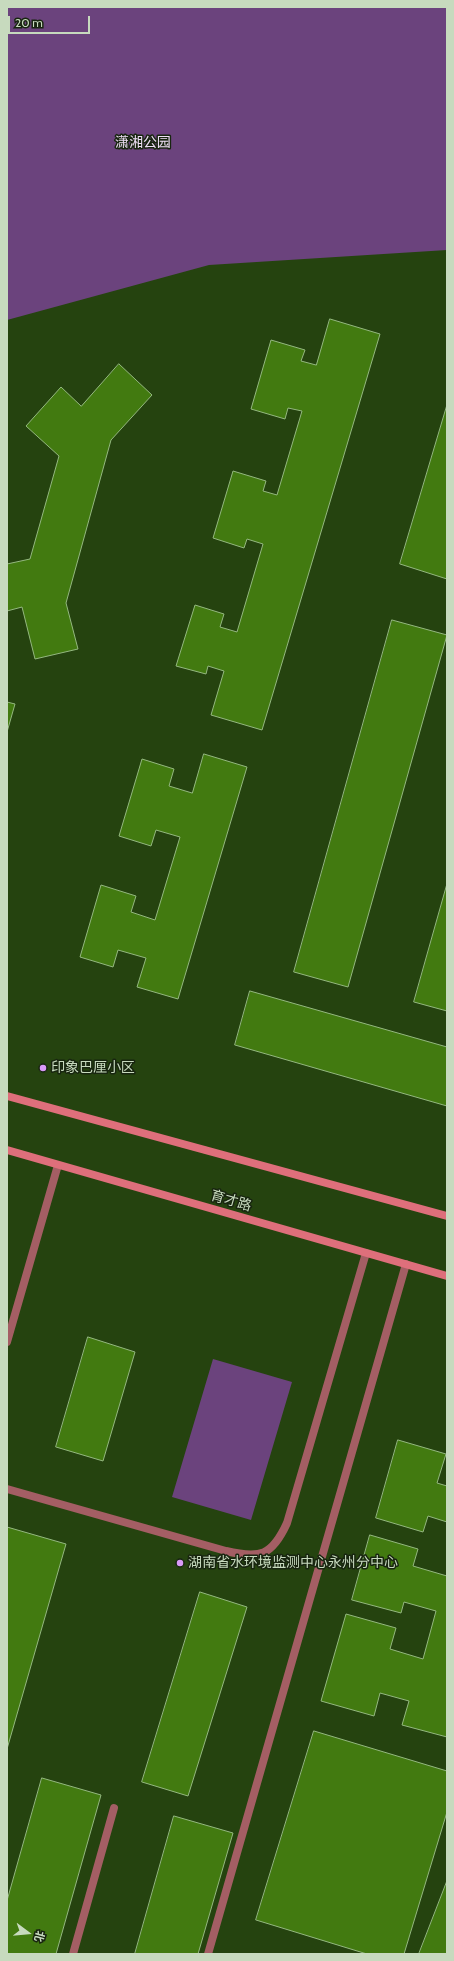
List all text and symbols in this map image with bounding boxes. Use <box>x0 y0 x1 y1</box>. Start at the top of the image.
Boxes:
scale bar <box>10 8 92 34</box>
text: 20 m <box>15 15 43 30</box>
park label: 潇湘公园 <box>115 135 171 151</box>
place label: 印象巴厘小区 <box>51 1060 135 1076</box>
marker: 印象巴厘小区 <box>38 1063 48 1073</box>
street label: 育才路 <box>208 1187 254 1215</box>
place label: 湖南省水环境监测中心永州分中心 <box>188 1555 398 1571</box>
marker: 湖南省水环境监测中心永州分中心 <box>175 1558 185 1568</box>
north arrow <box>8 1913 48 1953</box>
text: 北 <box>31 1929 48 1944</box>

